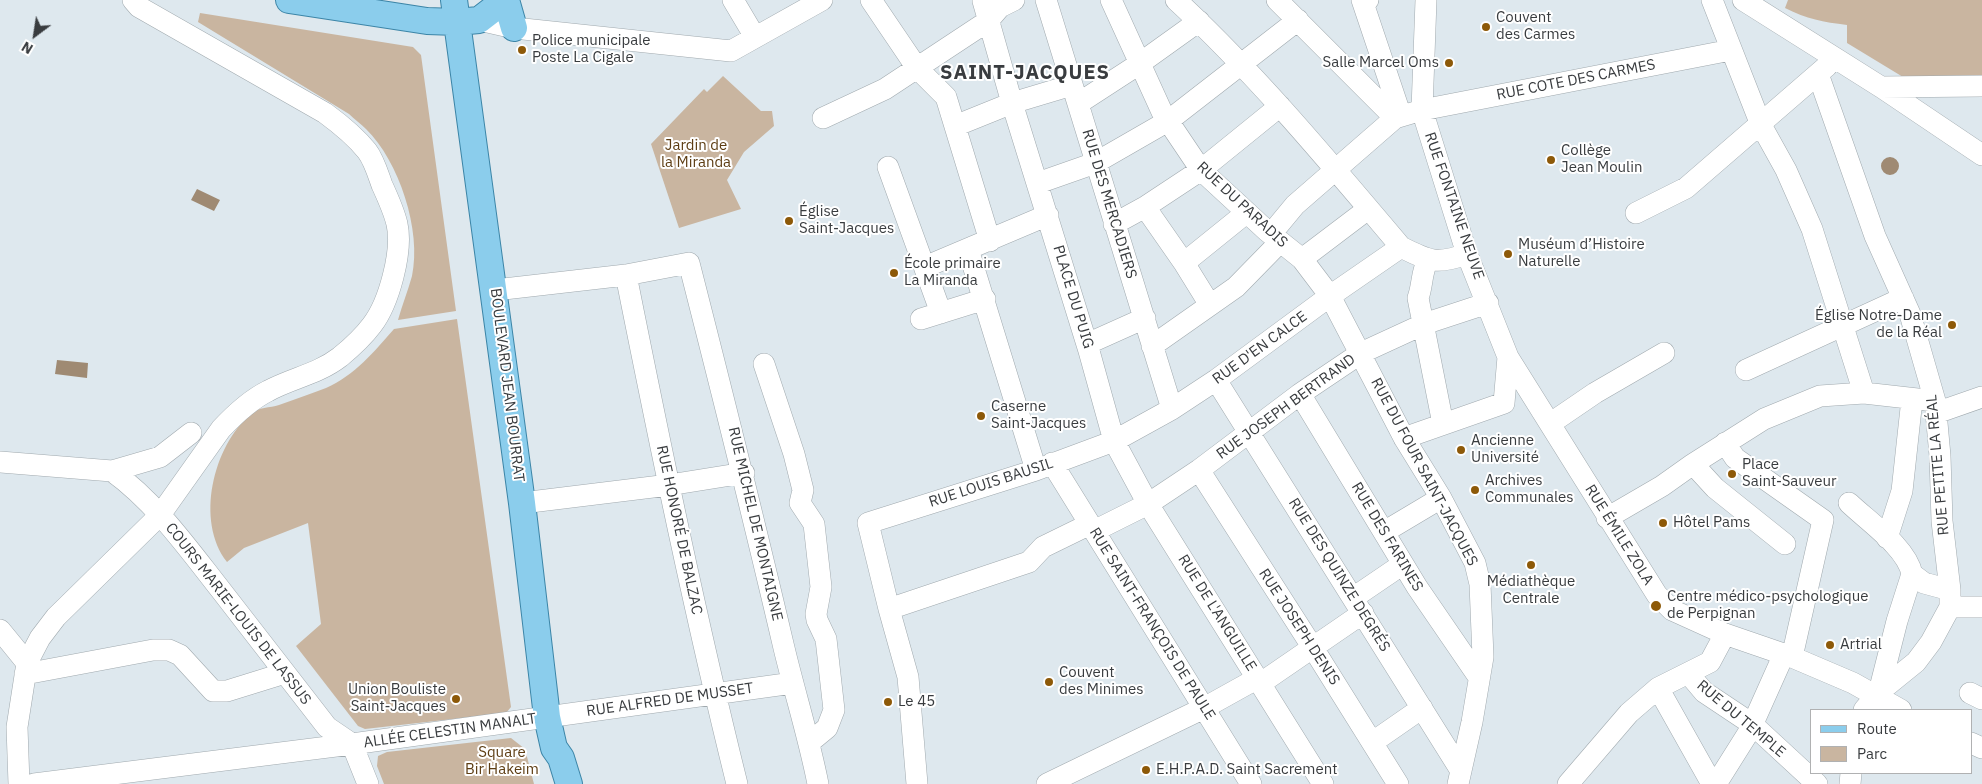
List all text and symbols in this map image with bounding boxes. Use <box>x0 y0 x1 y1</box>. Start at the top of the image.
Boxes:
place label: Couvent des Carmes <box>1496 9 1575 44</box>
north arrow <box>10 10 60 60</box>
marker: Couvent des Carmes <box>1480 21 1492 33</box>
place label: Police municipale Poste La Cigale <box>532 32 650 67</box>
text: N <box>18 38 36 58</box>
marker: Police municipale Poste La Cigale <box>516 44 528 56</box>
place label: Salle Marcel Oms <box>1322 54 1439 72</box>
street label: RUE COTE DES CARMES <box>1495 56 1657 104</box>
marker: Salle Marcel Oms <box>1443 57 1455 69</box>
district label: SAINT-JACQUES <box>938 61 1112 85</box>
street label: RUE DES MERCADIERS <box>1078 127 1140 281</box>
street label: RUE FONTAINE NEUVE <box>1420 130 1488 282</box>
park label: Jardin de la Miranda <box>661 137 731 172</box>
place label: Collège Jean Moulin <box>1561 142 1642 177</box>
marker: Collège Jean Moulin <box>1545 154 1557 166</box>
street label: RUE DU PARADIS <box>1193 158 1291 252</box>
place label: Église Saint-Jacques <box>799 203 894 238</box>
marker: Église Saint-Jacques <box>783 215 795 227</box>
place label: Muséum d’Histoire Naturelle <box>1518 236 1645 271</box>
street label: PLACE DU PUIG <box>1049 243 1097 351</box>
marker: Muséum d’Histoire Naturelle <box>1502 248 1514 260</box>
place label: École primaire La Miranda <box>904 255 1001 290</box>
marker: École primaire La Miranda <box>888 267 900 279</box>
street label: BOULEVARD JEAN BOURRAT <box>486 287 528 483</box>
place label: Église Notre-Dame de la Réal <box>1815 307 1942 342</box>
street label: RUE D'EN CALCE <box>1209 308 1311 388</box>
marker: Église Notre-Dame de la Réal <box>1946 319 1958 331</box>
street label: RUE JOSEPH BERTRAND <box>1213 351 1359 463</box>
street label: RUE DU FOUR SAINT-JACQUES <box>1367 375 1481 569</box>
street label: RUE PETITE LA RÉAL <box>1923 394 1953 536</box>
place label: Caserne Saint-Jacques <box>991 398 1086 433</box>
marker: Caserne Saint-Jacques <box>975 410 987 422</box>
street label: RUE MICHEL DE MONTAIGNE <box>724 425 786 623</box>
place label: Ancienne Université <box>1471 432 1539 467</box>
street label: RUE HONORÉ DE BALZAC <box>652 444 706 616</box>
marker: Ancienne Université <box>1455 444 1467 456</box>
street label: RUE LOUIS BAUSIL <box>927 454 1055 512</box>
place label: Place Saint-Sauveur <box>1742 456 1836 491</box>
marker: Place Saint-Sauveur <box>1726 468 1738 480</box>
place label: Archives Communales <box>1485 472 1574 507</box>
street label: RUE DES FARINES <box>1347 479 1427 595</box>
street label: RUE ÉMILE ZOLA <box>1581 481 1657 589</box>
marker: Archives Communales <box>1469 484 1481 496</box>
street label: RUE DES QUINZE DEGRÉS <box>1284 495 1394 655</box>
place label: Hôtel Pams <box>1673 514 1750 532</box>
marker: Hôtel Pams <box>1657 517 1669 529</box>
street label: COURS MARIE-LOUIS DE LASSUS <box>161 519 315 709</box>
street label: RUE SAINT-FRANÇOIS DE PAULE <box>1085 524 1219 724</box>
street label: RUE DE L'ANGUILLE <box>1174 551 1260 675</box>
marker: Médiathèque Centrale <box>1525 559 1537 571</box>
street label: RUE JOSEPH DENIS <box>1255 566 1343 688</box>
place label: Médiathèque Centrale <box>1487 573 1575 608</box>
place label: Centre médico-psychologique de Perpignan <box>1667 588 1869 623</box>
marker: Centre médico-psychologique de Perpignan <box>1649 599 1663 613</box>
place label: Artrial <box>1840 636 1882 654</box>
marker: Artrial <box>1824 639 1836 651</box>
place label: Couvent des Minimes <box>1059 664 1144 699</box>
marker: Couvent des Minimes <box>1043 676 1055 688</box>
street label: RUE DU TEMPLE <box>1693 677 1789 761</box>
street label: RUE ALFRED DE MUSSET <box>585 679 755 721</box>
place label: Union Bouliste Saint-Jacques <box>348 681 446 716</box>
marker: Union Bouliste Saint-Jacques <box>450 693 462 705</box>
place label: Le 45 <box>898 693 935 711</box>
marker: Le 45 <box>882 696 894 708</box>
legend <box>1810 709 1972 774</box>
street label: ALLÉE CELESTIN MANALT <box>362 710 538 752</box>
text: Route <box>1857 719 1897 738</box>
park label: Square Bir Hakeim <box>465 744 539 779</box>
text: Parc <box>1857 744 1887 763</box>
place label: E.H.P.A.D. Saint Sacrement <box>1156 761 1337 779</box>
marker: E.H.P.A.D. Saint Sacrement <box>1140 764 1152 776</box>

